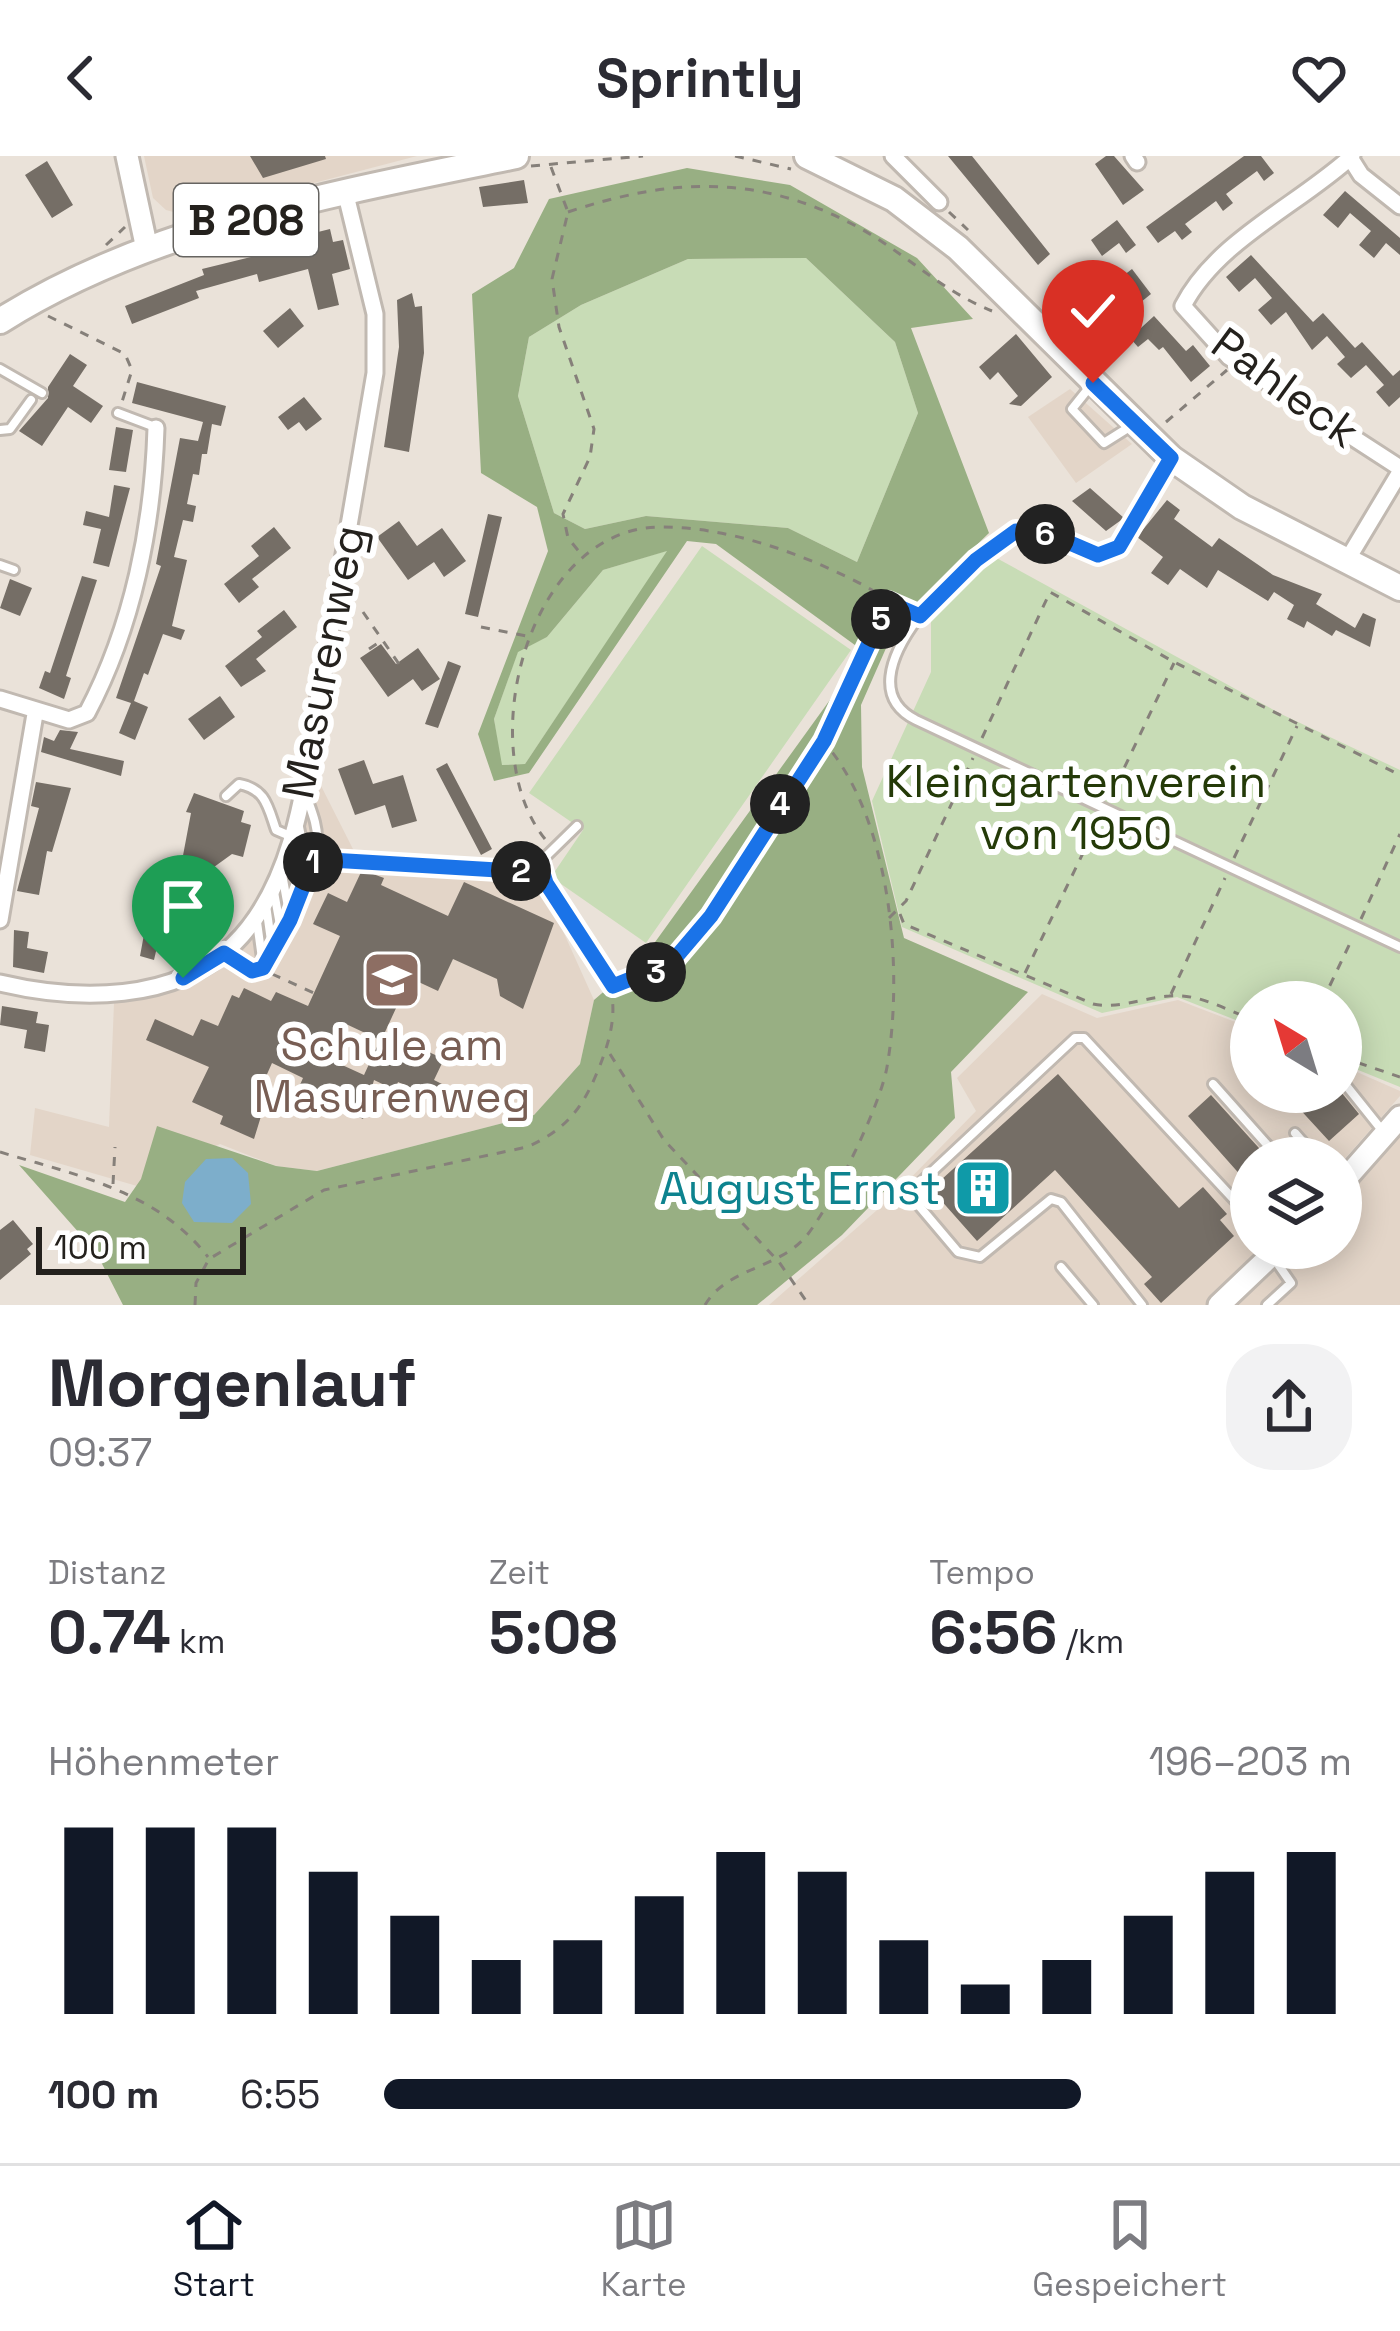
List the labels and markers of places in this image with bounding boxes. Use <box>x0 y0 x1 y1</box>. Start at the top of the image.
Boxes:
pin <box>1042 260 1144 383</box>
pin: 6 <box>1015 504 1075 564</box>
pin: 5 <box>851 589 911 649</box>
pin: 4 <box>750 774 810 834</box>
pin: 1 <box>283 832 343 892</box>
pin: 2 <box>491 841 551 901</box>
pin <box>132 855 234 978</box>
pin: 3 <box>626 942 686 1002</box>
school or university icon: Schule am Masurenweg <box>361 949 423 1011</box>
place label: Schule am Masurenweg <box>253 1016 531 1125</box>
building icon: August Ernst <box>952 1157 1014 1219</box>
place label: August Ernst <box>659 1160 941 1217</box>

